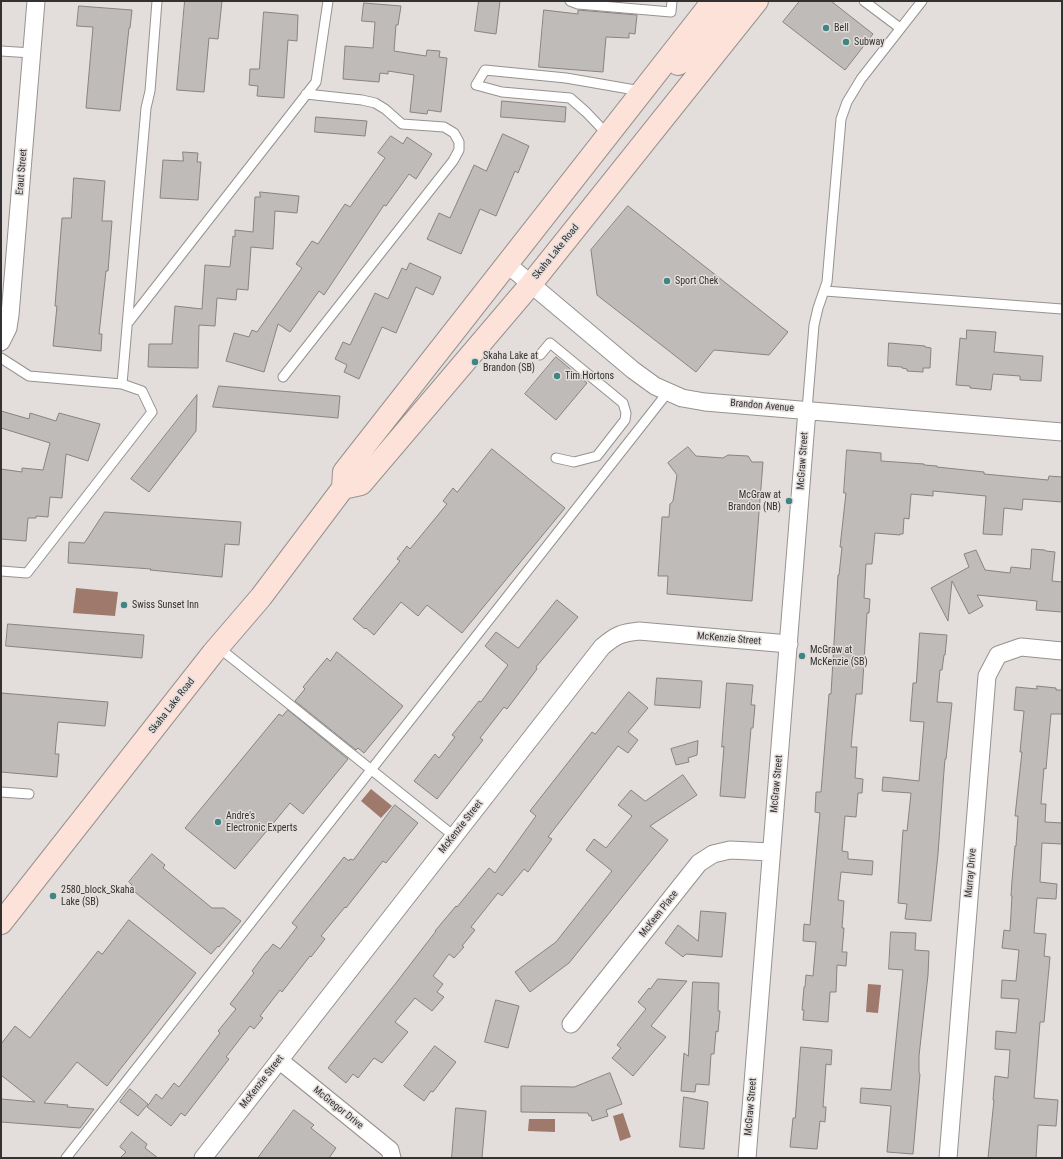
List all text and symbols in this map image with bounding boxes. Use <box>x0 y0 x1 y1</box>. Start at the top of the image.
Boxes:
place label: Bell <box>834 22 849 34</box>
marker: Bell <box>821 23 831 33</box>
place label: Subway <box>854 36 884 48</box>
marker: Subway <box>841 37 851 47</box>
street label: Eraut Street <box>14 148 30 196</box>
street label: Skaha Lake Road <box>530 222 582 282</box>
place label: Sport Chek <box>675 275 718 287</box>
marker: Sport Chek <box>662 276 672 286</box>
place label: Skaha Lake at Brandon (SB) <box>483 350 538 374</box>
marker: Skaha Lake at Brandon (SB) <box>470 357 480 367</box>
place label: Tim Hortons <box>565 370 614 382</box>
marker: Tim Hortons <box>552 371 562 381</box>
street label: Brandon Avenue <box>730 397 794 415</box>
street label: McGraw Street <box>795 432 811 490</box>
place label: McGraw at Brandon (NB) <box>728 489 781 512</box>
marker: McGraw at Brandon (NB) <box>784 496 794 506</box>
place label: Swiss Sunset Inn <box>132 599 199 611</box>
marker: Swiss Sunset Inn <box>119 600 129 610</box>
street label: McKenzie Street <box>697 630 761 648</box>
place label: McGraw at McKenzie (SB) <box>810 644 868 668</box>
marker: McGraw at McKenzie (SB) <box>797 651 807 661</box>
street label: Skaha Lake Road <box>147 676 197 736</box>
street label: McGraw Street <box>768 755 786 813</box>
street label: McKenzie Street <box>437 798 485 856</box>
place label: Andre's Electronic Experts <box>226 810 297 834</box>
marker: Andre's Electronic Experts <box>213 817 223 827</box>
street label: Murray Drive <box>963 848 979 898</box>
place label: 2580_block_Skaha Lake (SB) <box>61 884 134 908</box>
street label: McKeen Place <box>637 888 681 940</box>
marker: 2580_block_Skaha Lake (SB) <box>48 891 58 901</box>
street label: McKenzie Street <box>238 1053 286 1111</box>
street label: McGraw Street <box>742 1078 760 1136</box>
street label: McGregor Drive <box>311 1084 365 1132</box>

